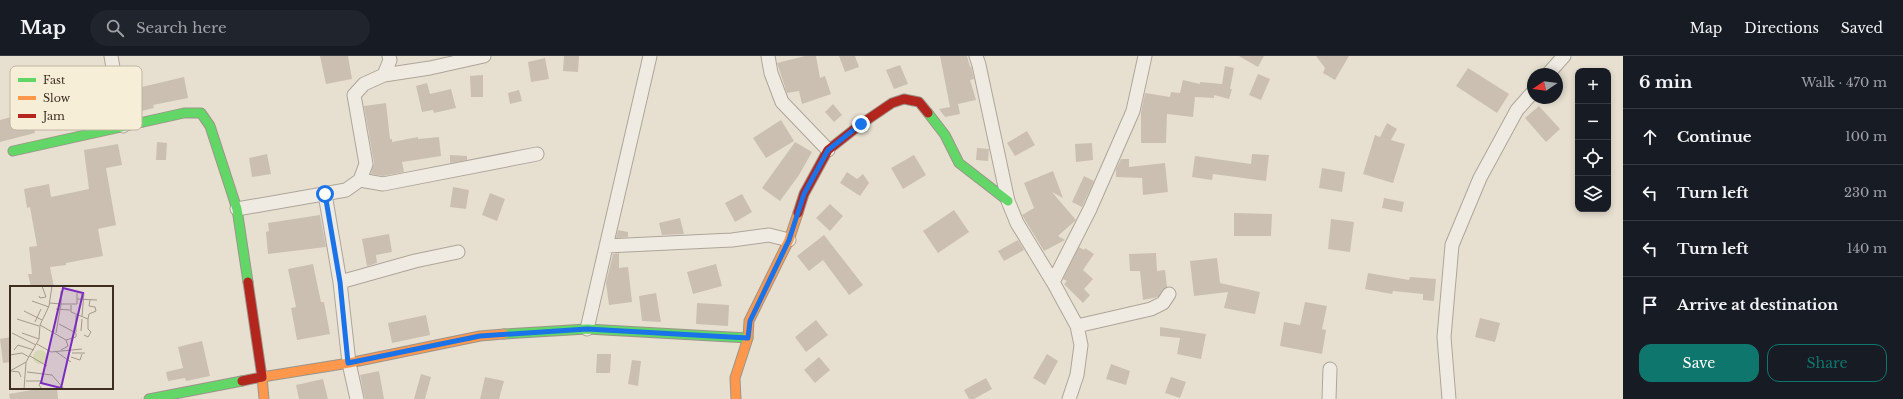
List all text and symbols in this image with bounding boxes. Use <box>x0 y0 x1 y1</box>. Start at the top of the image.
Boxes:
search box <box>90 10 370 46</box>
text: Map <box>20 16 66 39</box>
icon: search <box>104 17 126 39</box>
text: Search here <box>136 18 227 37</box>
text: Map <box>1690 19 1722 37</box>
text: Directions <box>1744 19 1819 37</box>
text: Saved <box>1841 19 1883 37</box>
legend <box>10 66 142 130</box>
north arrow <box>1527 68 1563 104</box>
map controls <box>1575 68 1611 212</box>
button: + <box>1575 68 1611 104</box>
text: 6 min <box>1639 72 1692 93</box>
text: Fast <box>43 73 66 87</box>
text: Walk · 470 m <box>1801 74 1887 91</box>
text: Slow <box>43 91 71 105</box>
button: − <box>1575 104 1611 140</box>
text: Jam <box>41 109 65 123</box>
route end <box>852 115 870 133</box>
icon: ahead <box>1639 126 1661 148</box>
text: Continue <box>1677 127 1752 146</box>
text: 100 m <box>1845 128 1887 145</box>
button: locate <box>1575 140 1611 176</box>
button: layers <box>1575 176 1611 212</box>
icon: left <box>1639 182 1661 204</box>
text: Turn left <box>1677 183 1748 202</box>
text: 230 m <box>1844 184 1887 201</box>
route start <box>316 185 334 203</box>
icon: left <box>1639 238 1661 260</box>
text: Turn left <box>1677 239 1748 258</box>
text: 140 m <box>1847 240 1887 257</box>
inset map <box>10 286 113 389</box>
icon: arrive <box>1639 294 1661 316</box>
text: Arrive at destination <box>1677 295 1838 314</box>
button: Save <box>1639 344 1759 382</box>
button: Share <box>1767 344 1887 382</box>

